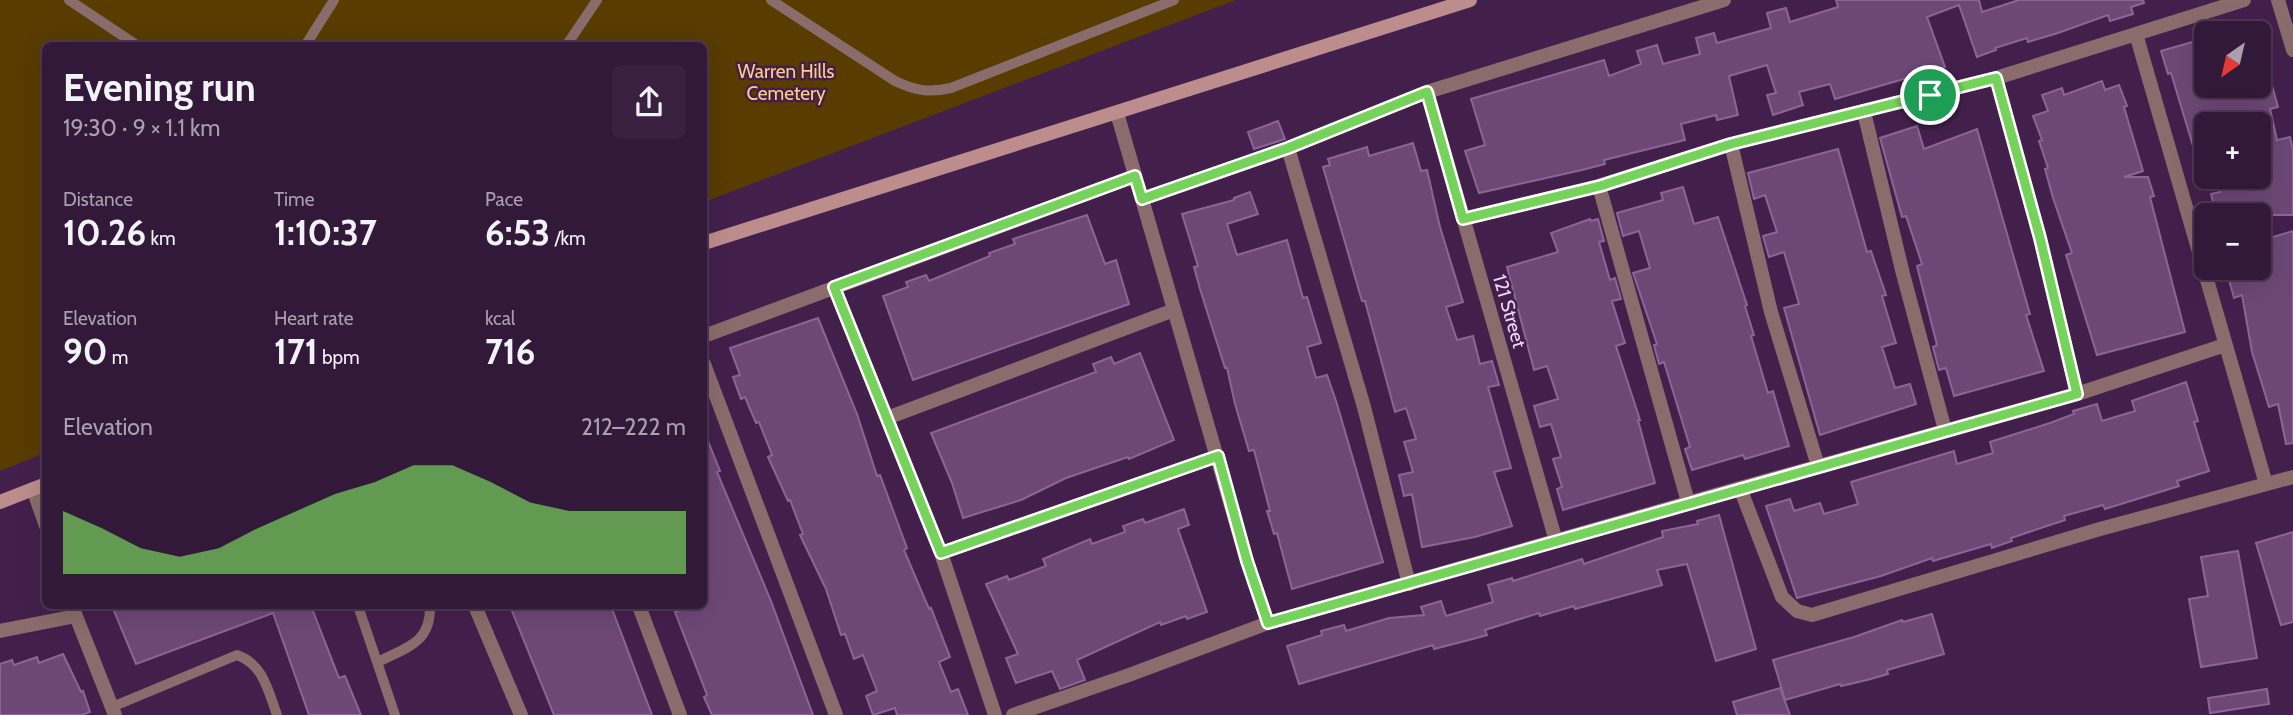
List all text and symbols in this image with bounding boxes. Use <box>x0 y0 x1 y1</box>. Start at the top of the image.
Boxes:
north arrow <box>2194 21 2272 98</box>
map controls <box>2194 21 2271 280</box>
park label: Warren Hills Cemetery <box>738 60 835 105</box>
text: Evening run <box>63 64 256 111</box>
button: share <box>612 65 686 139</box>
pin <box>1900 65 1960 125</box>
icon: arrive <box>1911 76 1949 114</box>
button: + <box>2194 112 2271 189</box>
text: 19:30 · 9 × 1.1 km <box>63 114 221 142</box>
text: Distance <box>63 188 133 211</box>
text: Time <box>274 188 314 211</box>
text: Pace <box>485 188 523 211</box>
button: − <box>2194 203 2271 280</box>
text: 10.26 <box>63 211 146 254</box>
text: 1:10:37 <box>274 211 377 254</box>
text: 6:53 <box>485 211 550 254</box>
text: km <box>146 227 176 250</box>
text: /km <box>550 227 586 250</box>
street label: 121 Street <box>1488 272 1531 351</box>
text: Elevation <box>63 307 137 330</box>
text: Heart rate <box>274 307 354 330</box>
text: kcal <box>485 307 515 330</box>
text: 90 <box>63 330 107 373</box>
text: 171 <box>274 330 318 373</box>
text: 716 <box>485 330 535 373</box>
text: m <box>107 346 128 369</box>
text: bpm <box>318 346 360 369</box>
text: Elevation <box>63 413 153 441</box>
text: 212–222 m <box>581 413 686 441</box>

